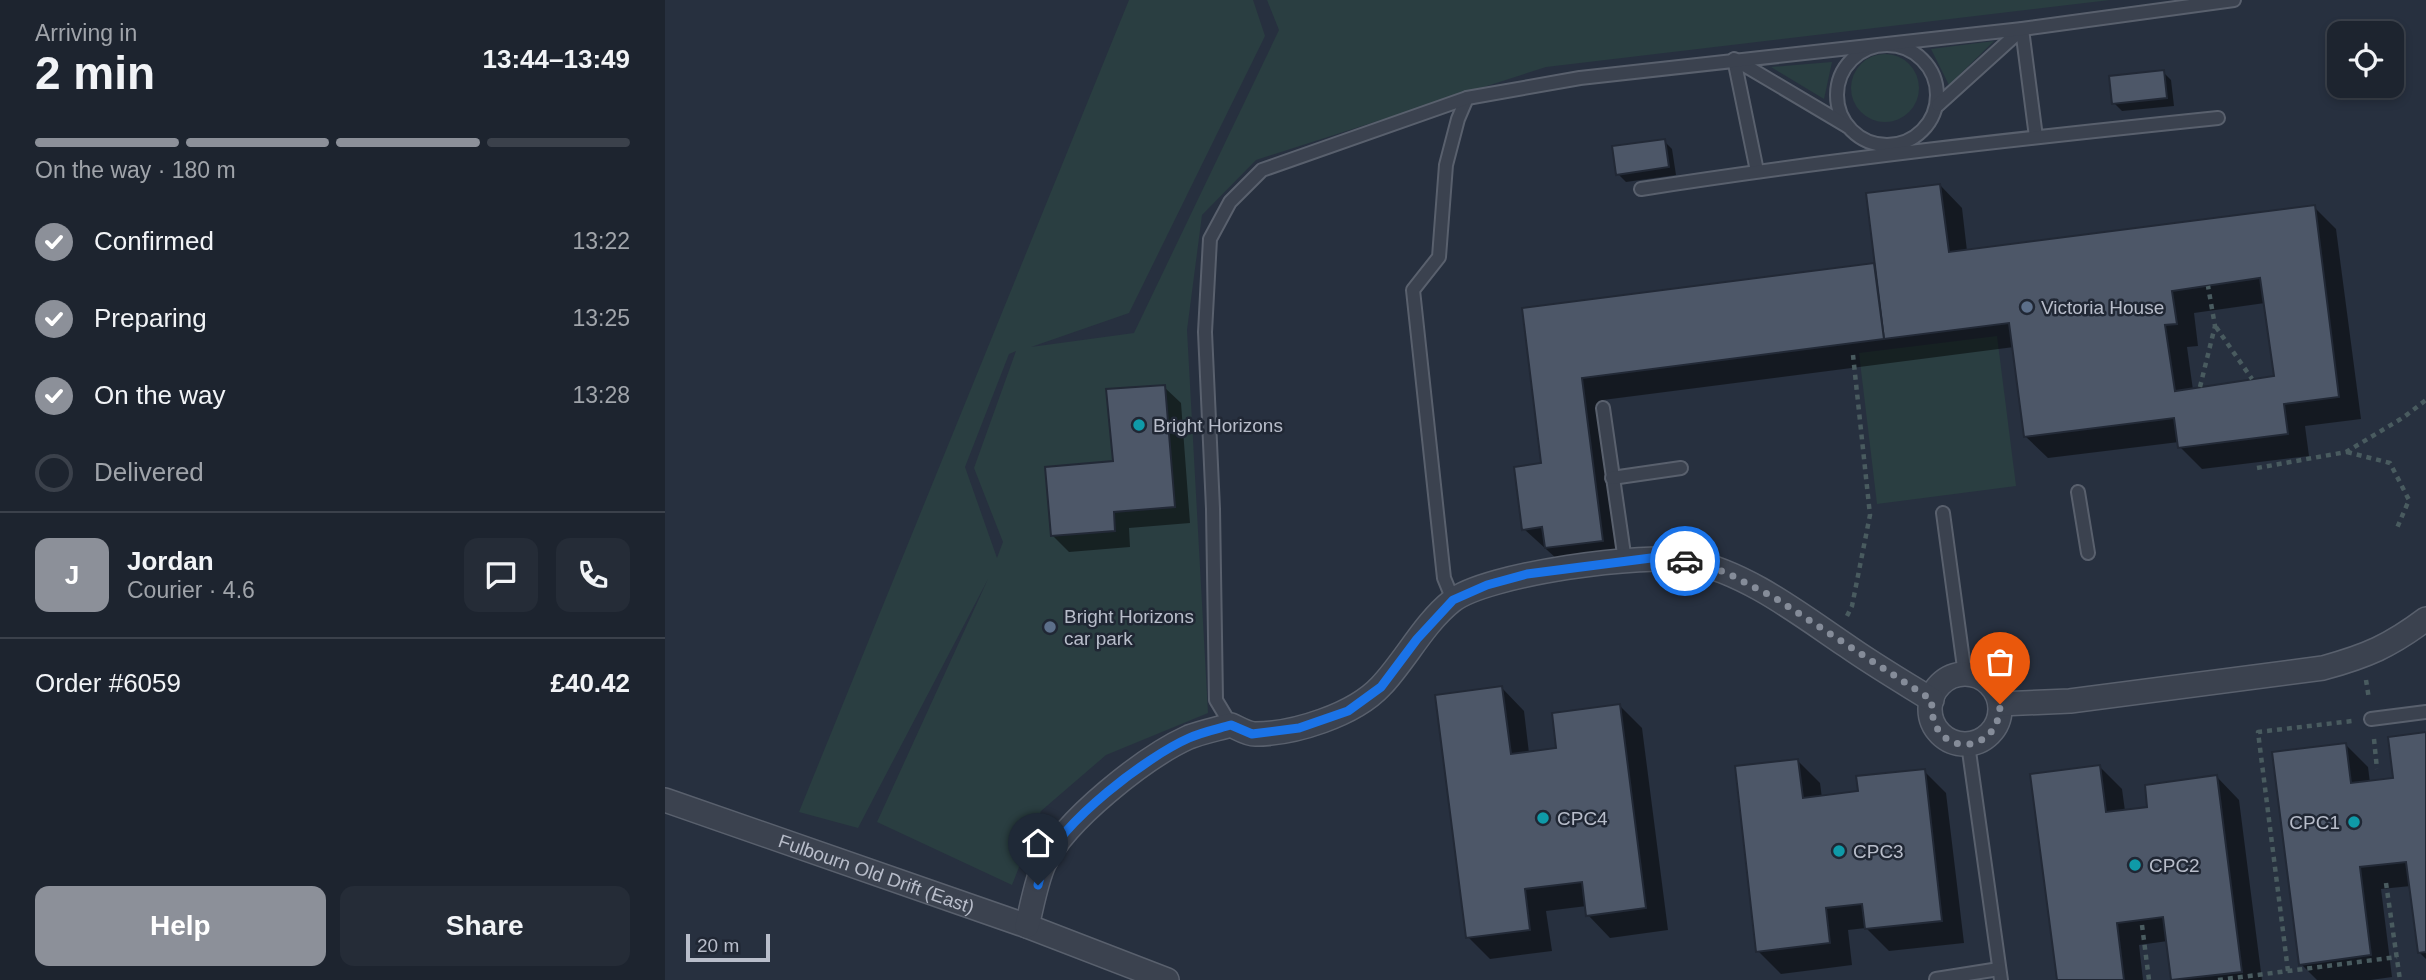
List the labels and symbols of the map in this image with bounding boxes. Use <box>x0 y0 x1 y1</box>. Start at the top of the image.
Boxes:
place label: Victoria House <box>2041 297 2164 318</box>
marker: Victoria House <box>2019 299 2035 315</box>
place label: Bright Horizons <box>1153 415 1283 436</box>
marker: Bright Horizons <box>1131 417 1147 433</box>
courier <box>1650 526 1720 596</box>
place label: Bright Horizons car park <box>1064 606 1194 649</box>
marker: Bright Horizons car park <box>1042 619 1058 635</box>
pin <box>1970 632 2030 704</box>
place label: CPC4 <box>1557 808 1608 829</box>
marker: CPC4 <box>1535 810 1551 826</box>
place label: CPC1 <box>2289 812 2340 833</box>
pin <box>1008 813 1068 885</box>
marker: CPC1 <box>2346 814 2362 830</box>
street label: Fulbourn Old Drift (East) <box>776 830 977 917</box>
place label: CPC3 <box>1853 841 1904 862</box>
marker: CPC3 <box>1831 843 1847 859</box>
place label: CPC2 <box>2149 855 2200 876</box>
marker: CPC2 <box>2127 857 2143 873</box>
scale bar <box>686 931 770 963</box>

